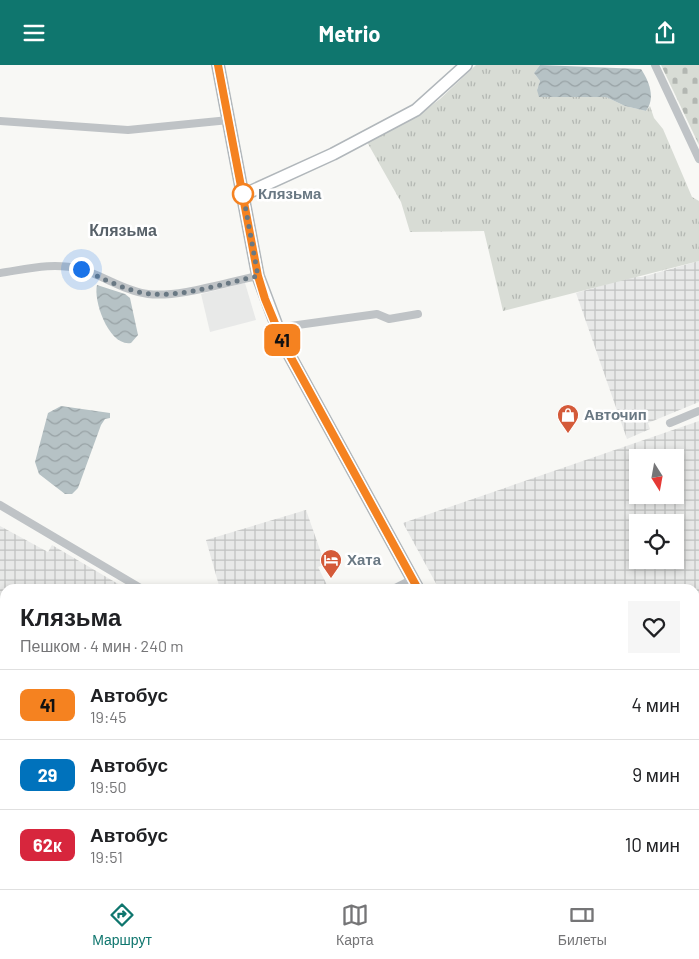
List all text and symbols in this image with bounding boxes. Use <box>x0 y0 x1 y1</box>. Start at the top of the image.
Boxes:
icon: menu <box>20 19 48 47</box>
icon: share <box>651 19 679 47</box>
text: Metrio <box>318 20 381 46</box>
marker: Клязьма <box>232 183 254 205</box>
place label: Клязьма <box>258 184 322 202</box>
district label: Клязьма <box>89 220 157 239</box>
your location <box>69 257 94 282</box>
line badge: 41 <box>260 324 304 356</box>
text: 41 <box>274 329 290 351</box>
shop icon: Авточип <box>556 403 580 434</box>
place label: Авточип <box>584 405 647 423</box>
north arrow <box>629 449 684 504</box>
map controls <box>629 449 684 569</box>
button: locate <box>629 514 684 569</box>
hotel icon: Хата <box>319 548 343 579</box>
place label: Хата <box>347 550 382 568</box>
button: heart <box>628 601 680 653</box>
text: Клязьма <box>20 602 121 631</box>
text: Пешком · 4 мин · 240 m <box>20 636 184 655</box>
text: Автобус <box>90 683 168 706</box>
text: 4 мин <box>632 693 680 716</box>
text: 41 <box>40 694 55 716</box>
text: 19:45 <box>90 707 126 726</box>
text: Автобус <box>90 753 168 776</box>
text: 9 мин <box>632 763 680 786</box>
text: 29 <box>38 764 57 786</box>
text: 19:50 <box>90 777 127 796</box>
text: Автобус <box>90 823 168 846</box>
text: 10 мин <box>625 833 680 856</box>
text: 62к <box>33 834 62 856</box>
text: 19:51 <box>90 847 123 866</box>
tab: Маршрут <box>92 901 152 948</box>
tab: Карта <box>336 901 374 948</box>
tab: Билеты <box>558 901 607 948</box>

